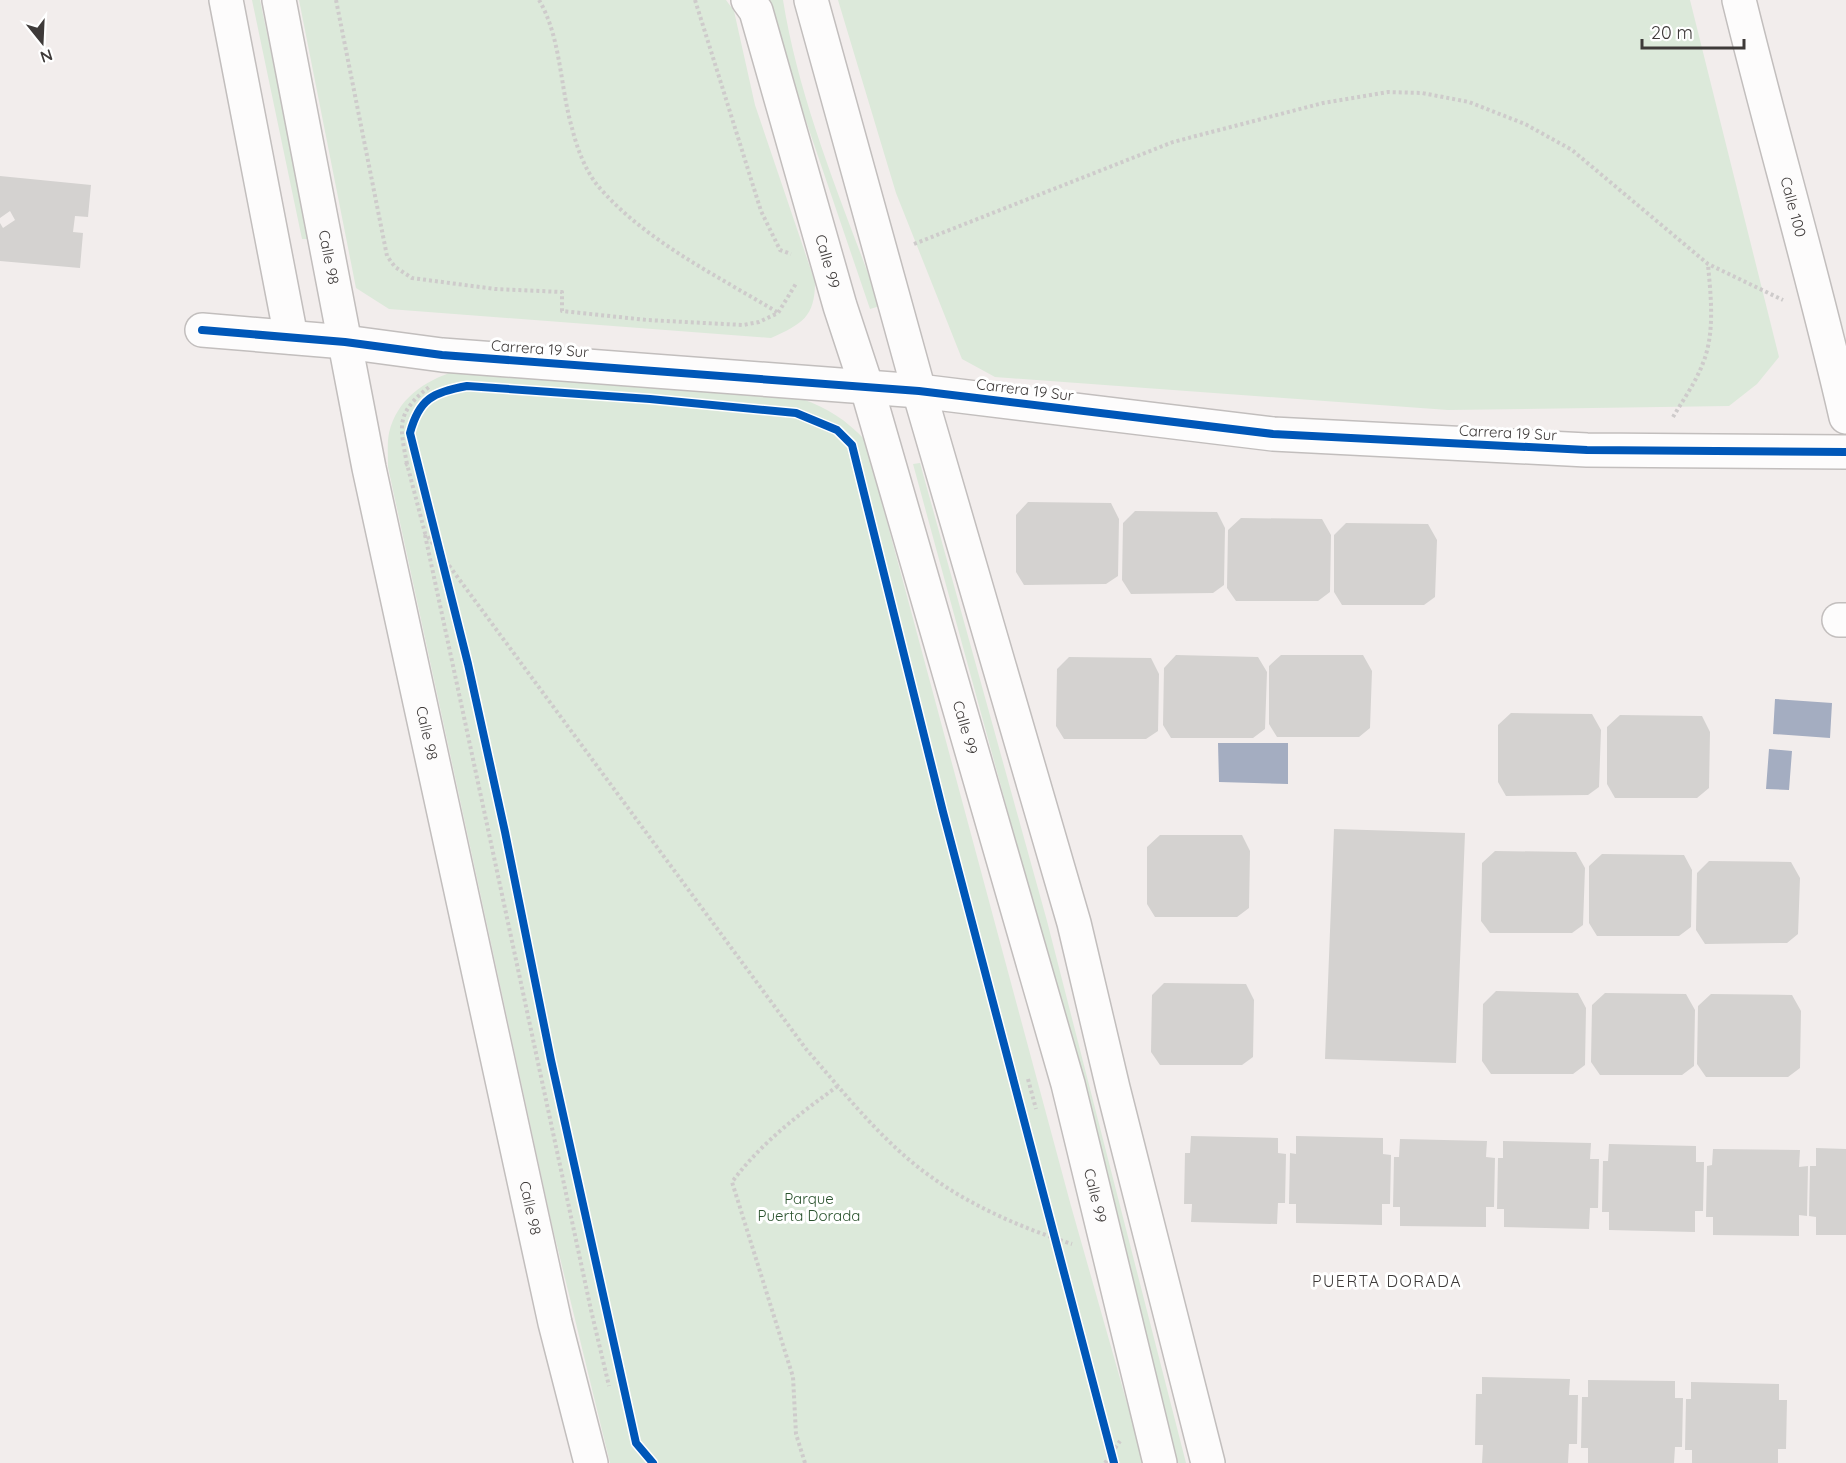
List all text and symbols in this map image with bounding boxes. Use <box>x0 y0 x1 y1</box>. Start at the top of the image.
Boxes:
north arrow <box>12 12 72 72</box>
scale bar <box>1642 12 1744 50</box>
text: 20 m <box>1651 21 1693 44</box>
text: N <box>38 45 55 68</box>
street label: Calle 100 <box>1776 175 1811 239</box>
street label: Calle 98 <box>314 229 343 286</box>
street label: Calle 99 <box>811 232 844 290</box>
street label: Carrera 19 Sur <box>490 336 590 361</box>
street label: Carrera 19 Sur <box>975 374 1075 405</box>
street label: Carrera 19 Sur <box>1459 420 1558 445</box>
street label: Calle 99 <box>949 698 982 756</box>
street label: Calle 98 <box>412 704 442 762</box>
street label: Calle 99 <box>1080 1167 1111 1225</box>
street label: Calle 98 <box>515 1179 546 1237</box>
park label: Parque Puerta Dorada <box>758 1189 860 1225</box>
district label: PUERTA DORADA <box>1312 1271 1462 1291</box>

